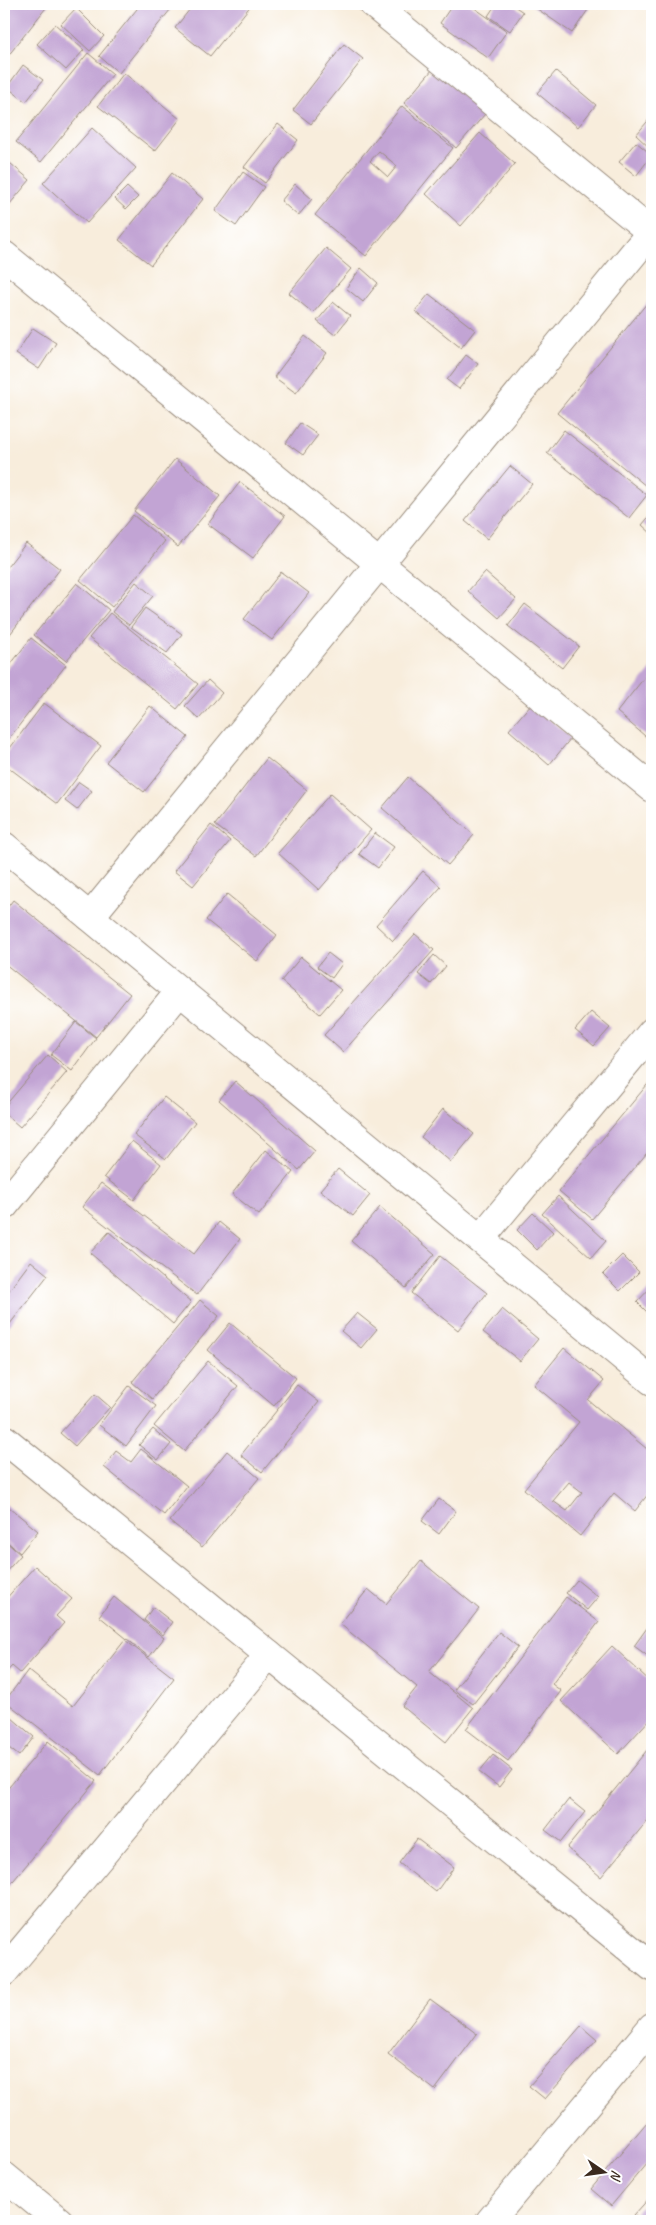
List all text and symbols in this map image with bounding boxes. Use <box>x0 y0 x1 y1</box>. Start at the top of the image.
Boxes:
north arrow <box>578 2148 628 2198</box>
text: N <box>606 2169 625 2183</box>

